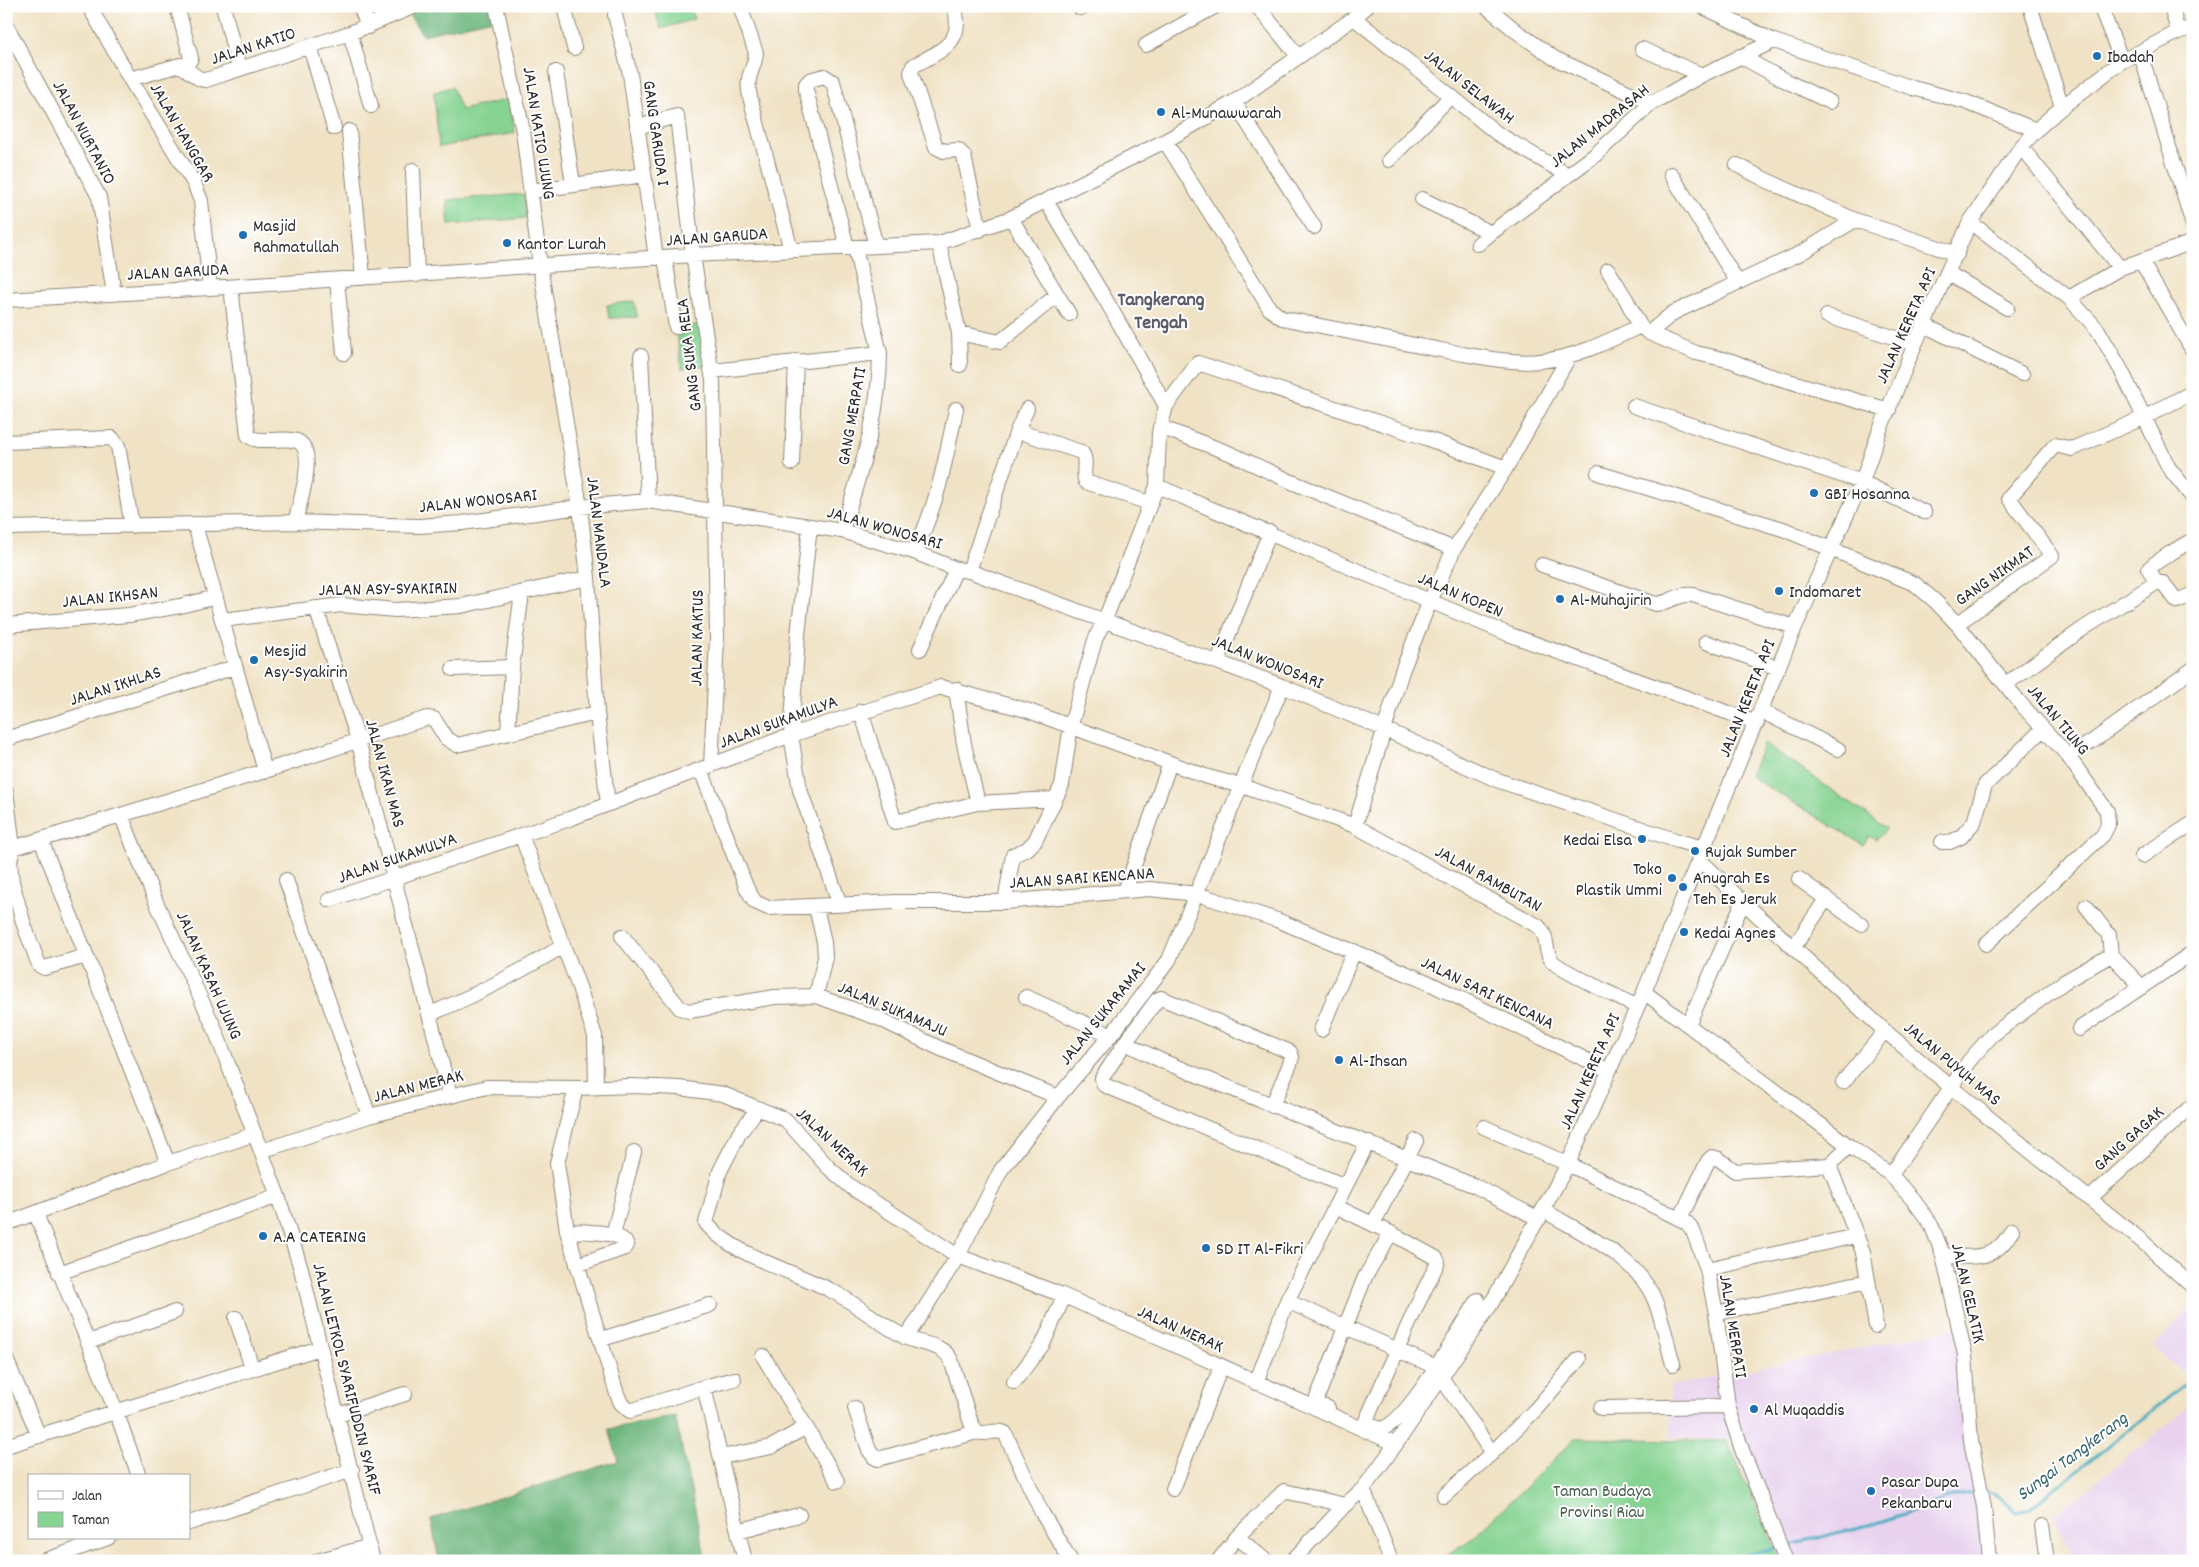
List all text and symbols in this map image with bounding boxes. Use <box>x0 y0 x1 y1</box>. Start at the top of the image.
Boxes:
street label: JALAN KATIO <box>208 22 299 73</box>
street label: JALAN SELAWAH <box>1418 44 1519 131</box>
place label: Ibadah <box>2107 46 2154 71</box>
marker: Ibadah <box>2091 50 2103 62</box>
street label: JALAN KATIO UJUNG <box>515 65 560 201</box>
street label: JALAN NURTANIO <box>45 77 121 190</box>
street label: JALAN HANGGAR <box>142 79 219 188</box>
street label: GANG GARUDA I <box>635 79 674 188</box>
street label: JALAN MADRASAH <box>1545 79 1656 175</box>
place label: Al-Munawwarah <box>1171 102 1281 127</box>
marker: Al-Munawwarah <box>1155 106 1167 118</box>
place label: Masjid Rahmatullah <box>253 215 339 261</box>
street label: JALAN GARUDA <box>665 222 769 255</box>
marker: Masjid Rahmatullah <box>237 229 249 241</box>
place label: Kantor Lurah <box>517 233 606 258</box>
marker: Kantor Lurah <box>501 237 513 249</box>
street label: JALAN GARUDA <box>127 258 230 289</box>
street label: JALAN KERETA API <box>1870 264 1944 388</box>
district label: Tangkerang Tengah <box>1117 287 1205 338</box>
street label: GANG SUKA RELA <box>671 296 710 413</box>
street label: GANG MERPATI <box>833 365 874 467</box>
street label: JALAN MANDALA <box>578 475 617 590</box>
place label: GBI Hosanna <box>1824 483 1910 508</box>
street label: JALAN WONOSARI <box>418 484 539 521</box>
marker: GBI Hosanna <box>1808 487 1820 499</box>
street label: JALAN WONOSARI <box>824 501 945 558</box>
street label: GANG NIKMAT <box>1951 541 2040 613</box>
street label: JALAN KOPEN <box>1414 567 1507 625</box>
street label: JALAN ASY-SYAKIRIN <box>319 577 458 604</box>
street label: JALAN IKHSAN <box>61 581 159 616</box>
place label: Indomaret <box>1789 581 1862 606</box>
marker: Indomaret <box>1773 585 1785 597</box>
street label: JALAN KAKTUS <box>685 589 712 687</box>
place label: Al-Muhajirin <box>1570 589 1652 614</box>
marker: Al-Muhajirin <box>1554 593 1566 605</box>
street label: JALAN WONOSARI <box>1207 630 1327 697</box>
street label: JALAN KERETA API <box>1713 636 1783 761</box>
place label: Mesjid Asy-Syakirin <box>264 640 347 686</box>
marker: Mesjid Asy-Syakirin <box>248 654 260 666</box>
street label: JALAN IKHLAS <box>67 661 165 714</box>
street label: JALAN TIUNG <box>2020 680 2094 762</box>
street label: JALAN SUKAMULYA <box>716 690 842 756</box>
street label: JALAN IKAN MAS <box>357 716 410 831</box>
street label: JALAN SUKAMULYA <box>335 827 461 891</box>
place label: Kedai Elsa <box>1563 829 1633 854</box>
marker: Kedai Elsa <box>1636 833 1648 845</box>
street label: JALAN RAMBUTAN <box>1430 840 1546 920</box>
place label: Rujak Sumber <box>1705 841 1797 866</box>
marker: Rujak Sumber <box>1689 845 1701 857</box>
place label: Toko Plastik Ummi <box>1575 858 1662 904</box>
street label: JALAN SARI KENCANA <box>1009 862 1156 897</box>
place label: Anugrah Es Teh Es Jeruk <box>1693 867 1777 913</box>
marker: Toko Plastik Ummi <box>1666 872 1678 884</box>
marker: Anugrah Es Teh Es Jeruk <box>1677 881 1689 893</box>
street label: JALAN KASAH UJUNG <box>168 908 247 1044</box>
place label: Kedai Agnes <box>1694 922 1776 947</box>
marker: Kedai Agnes <box>1678 926 1690 938</box>
street label: JALAN SARI KENCANA <box>1416 951 1558 1037</box>
street label: JALAN SUKARAMAI <box>1055 957 1154 1071</box>
street label: JALAN SUKAMAJU <box>833 976 951 1045</box>
street label: JALAN KERETA API <box>1554 1010 1628 1134</box>
street label: JALAN PUYUH MAS <box>1897 1017 2006 1113</box>
place label: Al-Ihsan <box>1349 1050 1407 1075</box>
marker: Al-Ihsan <box>1333 1054 1345 1066</box>
street label: JALAN MERAK <box>371 1064 466 1111</box>
street label: GANG GAGAK <box>2089 1101 2170 1178</box>
street label: JALAN MERAK <box>789 1102 874 1183</box>
place label: A.A CATERING <box>273 1226 366 1251</box>
marker: A.A CATERING <box>257 1230 269 1242</box>
place label: SD IT Al-Fikri <box>1216 1238 1303 1263</box>
street label: JALAN GELATIK <box>1943 1241 1990 1346</box>
marker: SD IT Al-Fikri <box>1200 1242 1212 1254</box>
street label: JALAN LETKOL SYARIFUDDIN SYARIF <box>305 1261 387 1498</box>
street label: JALAN MERPATI <box>1711 1273 1752 1381</box>
street label: JALAN MERAK <box>1133 1300 1227 1360</box>
place label: Al Muqaddis <box>1764 1399 1845 1424</box>
marker: Al Muqaddis <box>1748 1403 1760 1415</box>
water label: Sungai Tangkerang <box>2012 1407 2135 1509</box>
place label: Pasar Dupa Pekanbaru <box>1881 1471 1959 1517</box>
legend <box>28 1474 190 1540</box>
park label: Taman Budaya Provinsi Riau <box>1553 1480 1651 1526</box>
marker: Pasar Dupa Pekanbaru <box>1865 1485 1877 1497</box>
text: Jalan <box>72 1486 102 1508</box>
text: Taman <box>72 1510 109 1532</box>

